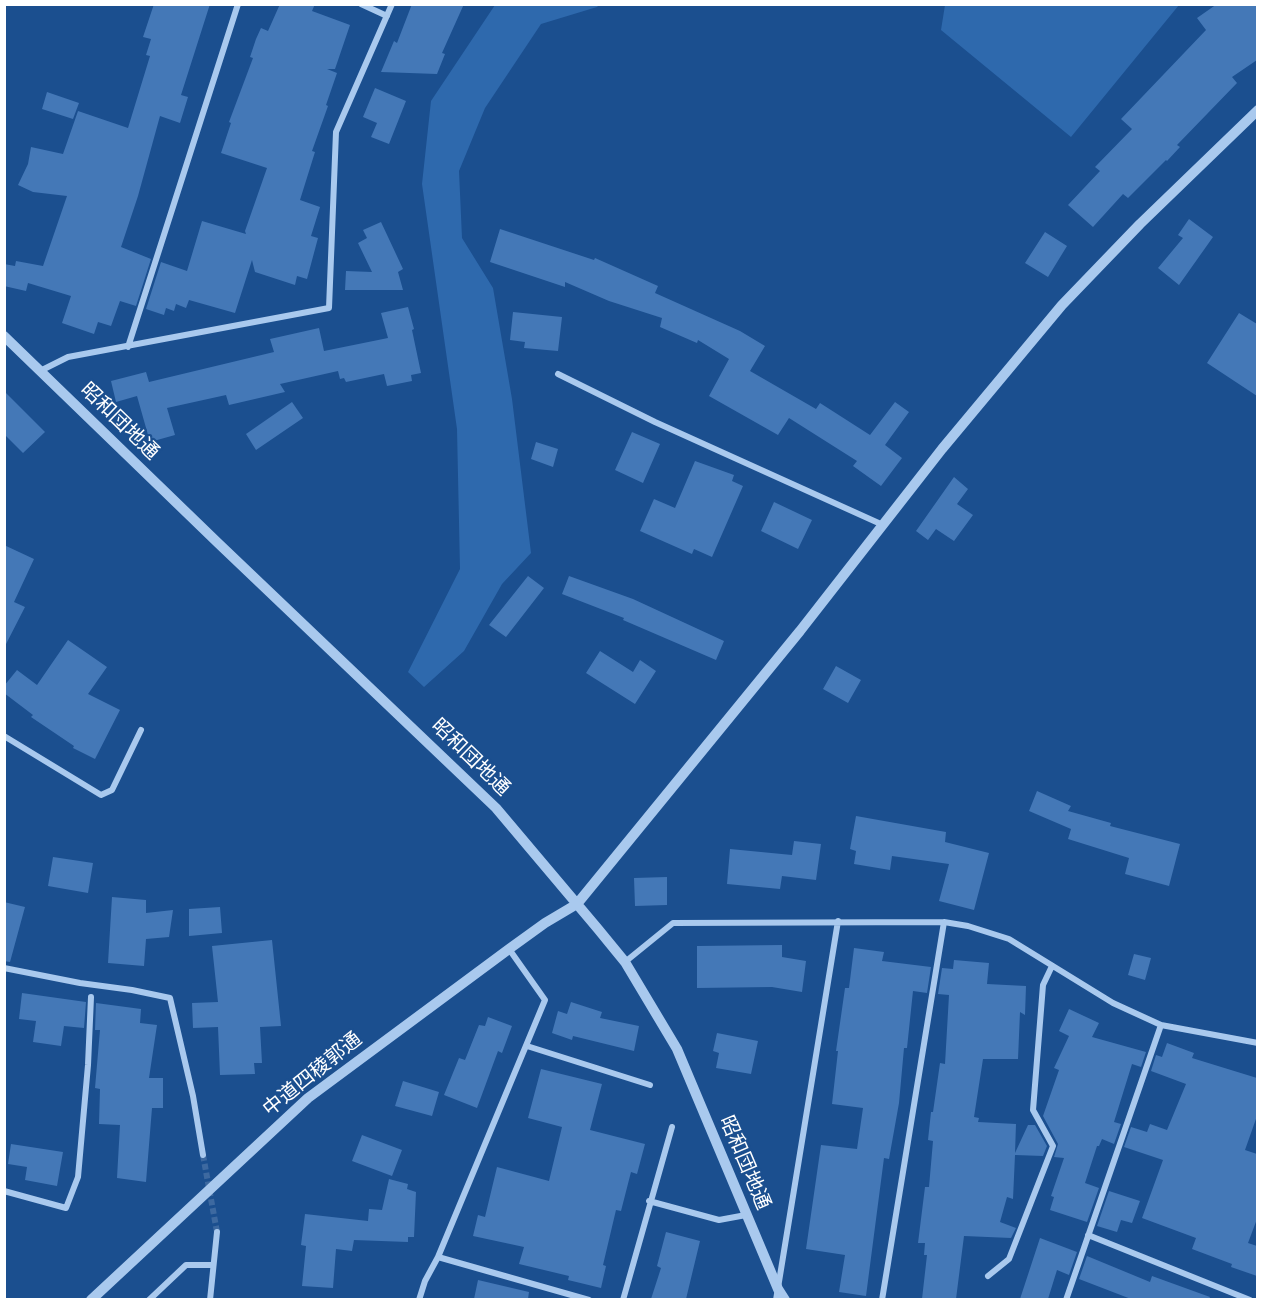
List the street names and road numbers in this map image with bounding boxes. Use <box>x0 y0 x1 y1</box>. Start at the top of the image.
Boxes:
street label: 昭和団地通 <box>75 379 163 465</box>
street label: 昭和団地通 <box>426 715 514 801</box>
street label: 中道四稜郭通 <box>259 1028 367 1122</box>
street label: 昭和団地通 <box>713 1112 775 1214</box>

